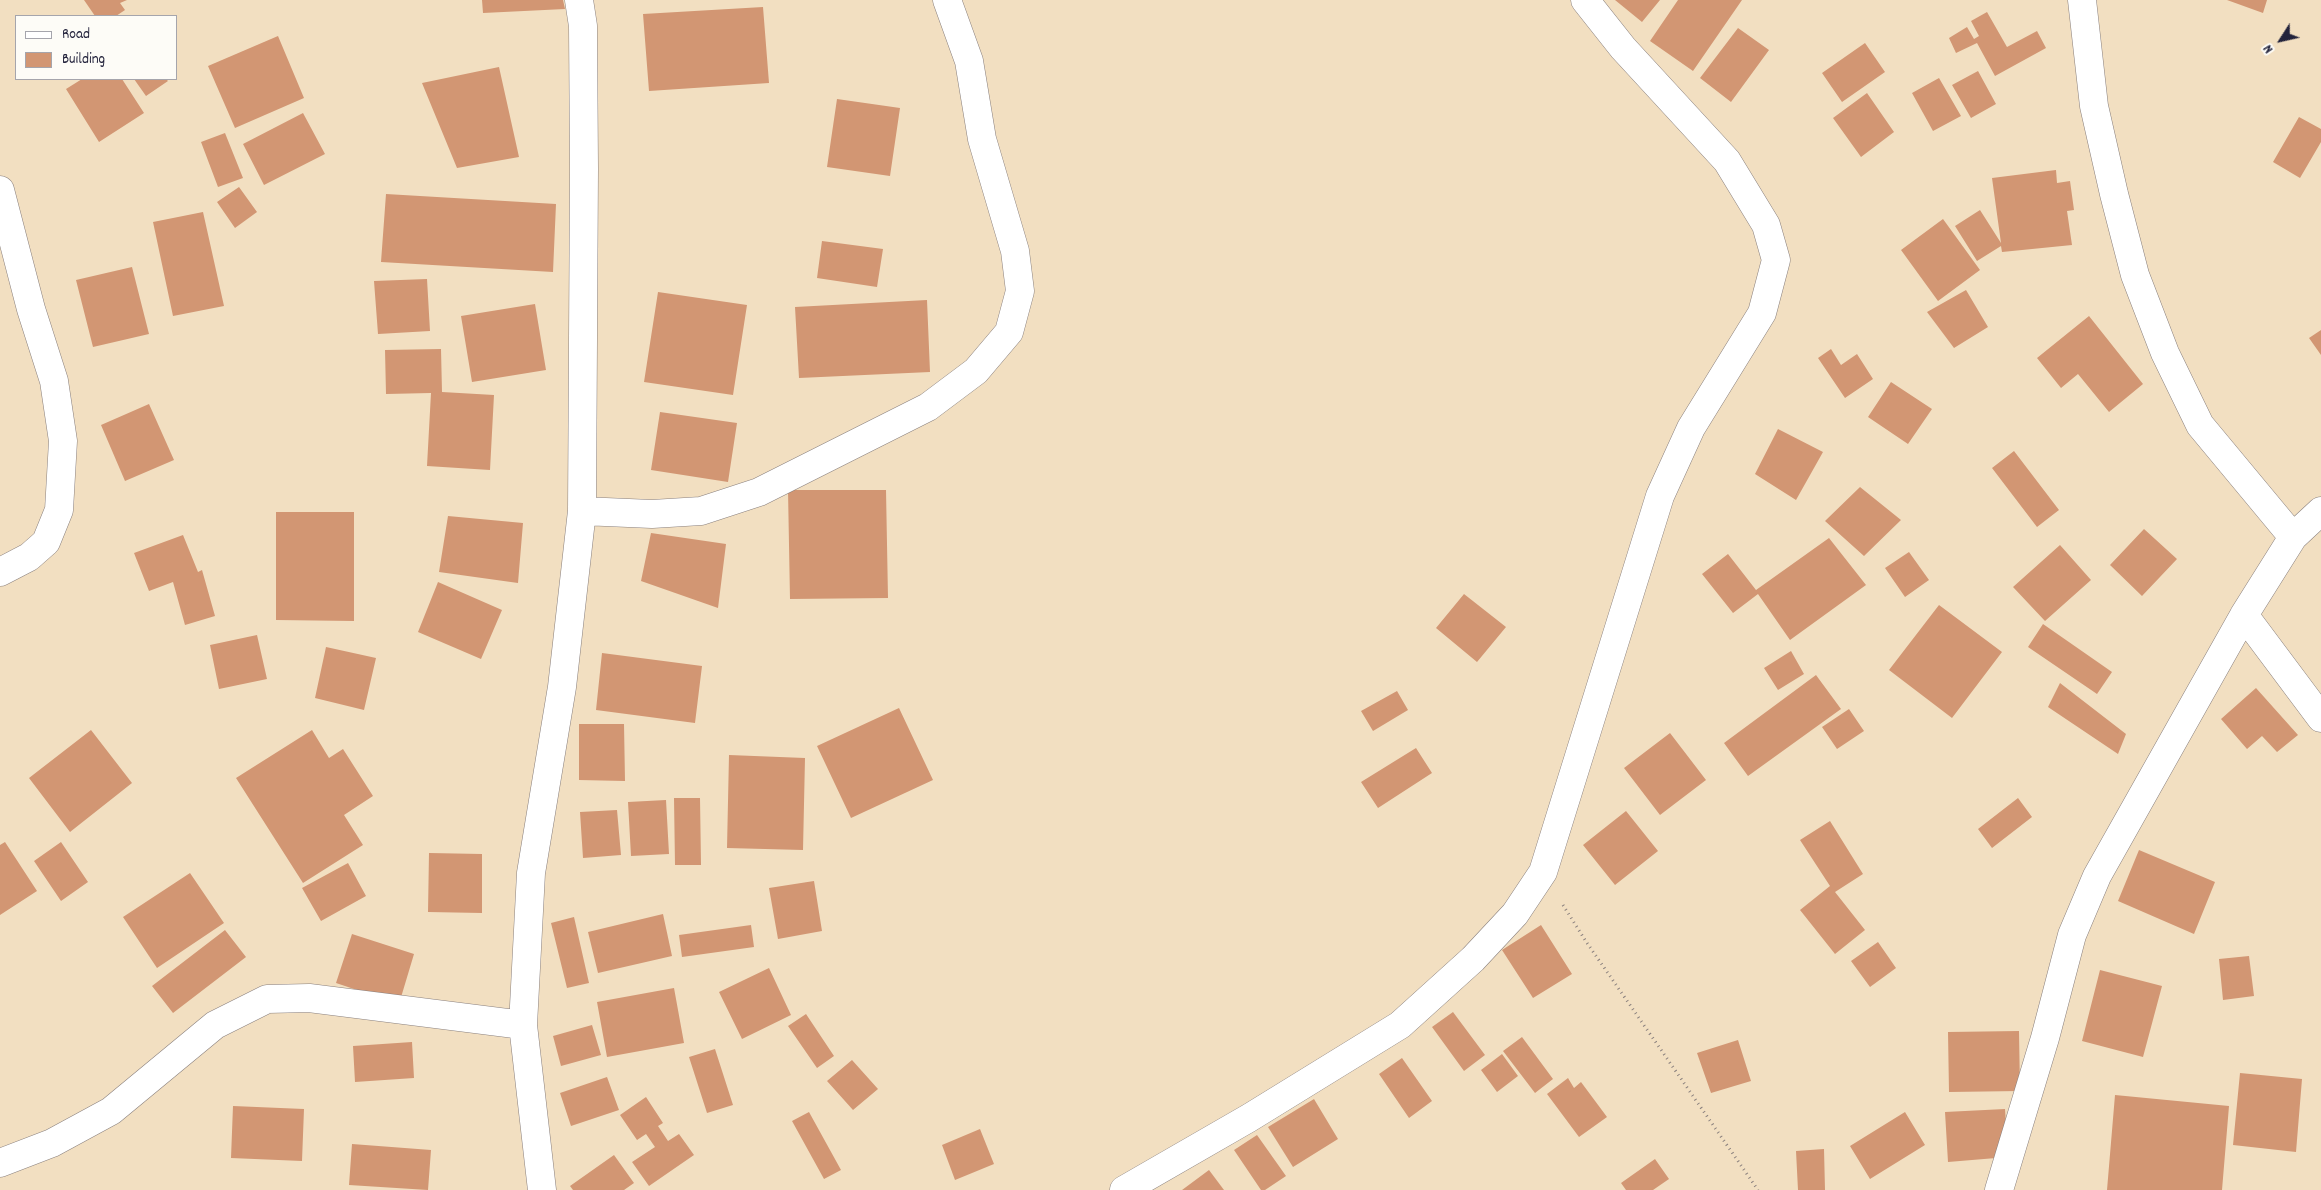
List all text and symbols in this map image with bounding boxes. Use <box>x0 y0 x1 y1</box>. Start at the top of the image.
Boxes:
legend <box>15 15 178 80</box>
north arrow <box>2256 15 2306 65</box>
text: Road <box>62 24 90 46</box>
text: N <box>2259 40 2279 57</box>
text: Building <box>62 49 105 71</box>

